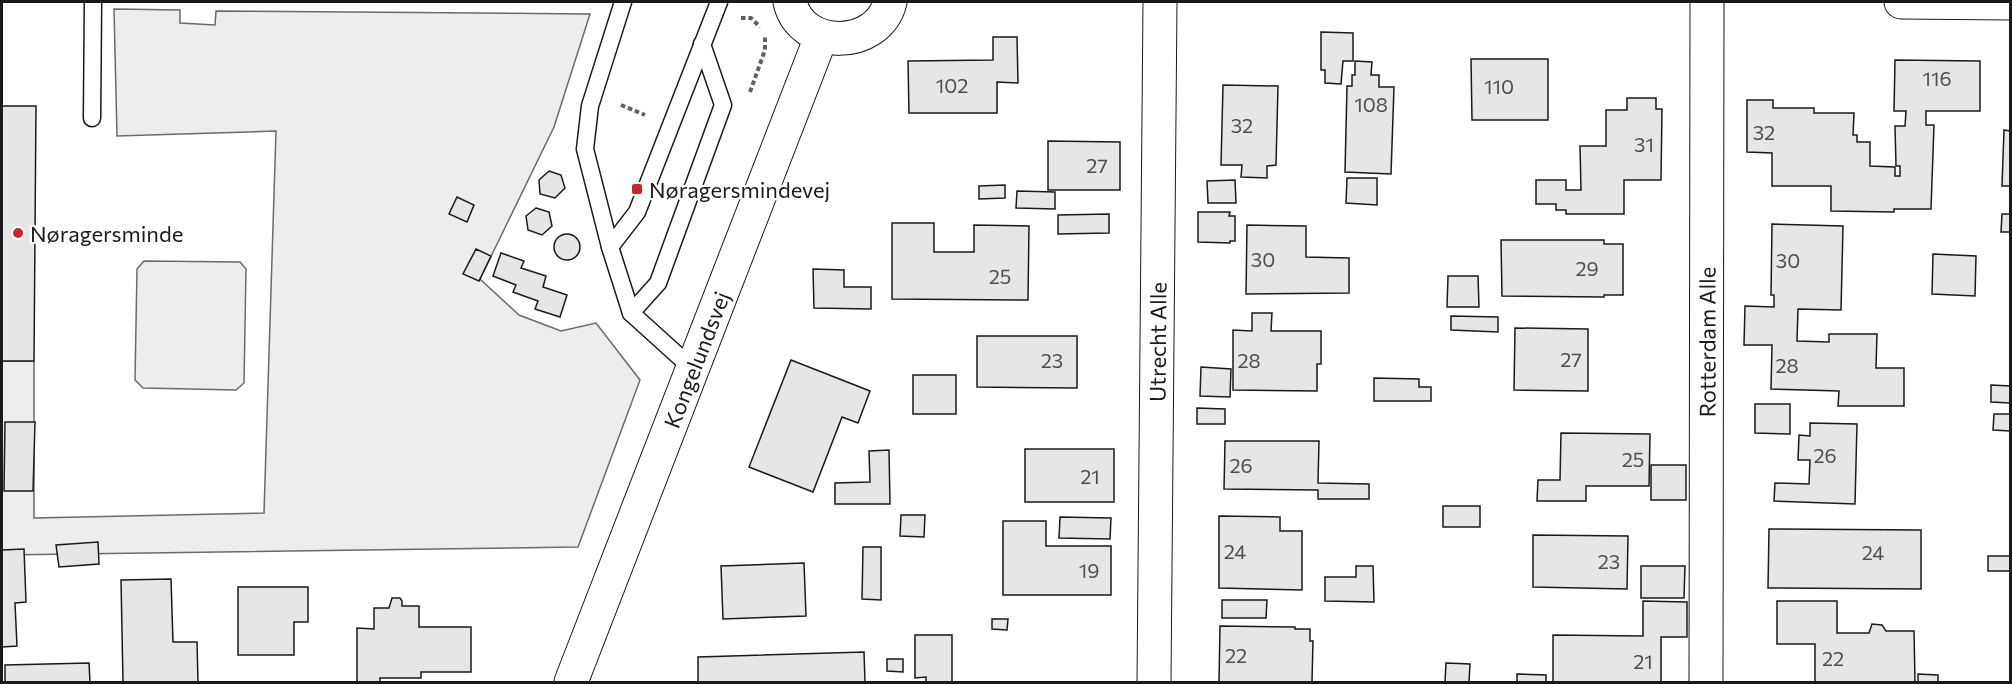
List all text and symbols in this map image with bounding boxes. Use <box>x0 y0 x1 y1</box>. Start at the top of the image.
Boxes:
house number: 116 <box>1922 66 1952 90</box>
house number: 102 <box>936 73 968 97</box>
house number: 110 <box>1484 74 1514 98</box>
house number: 108 <box>1354 92 1388 116</box>
house number: 32 <box>1231 113 1253 137</box>
house number: 32 <box>1753 120 1775 144</box>
house number: 31 <box>1634 132 1654 156</box>
house number: 27 <box>1086 153 1108 177</box>
place label: Nøragersmindevej <box>649 176 830 203</box>
marker: Nøragersmindevej <box>630 182 644 196</box>
place label: Nøragersminde <box>30 220 183 247</box>
marker: Nøragersminde <box>11 226 25 240</box>
house number: 30 <box>1251 247 1275 271</box>
house number: 30 <box>1776 248 1800 272</box>
house number: 29 <box>1575 256 1599 280</box>
house number: 25 <box>989 264 1011 288</box>
street label: Rotterdam Alle <box>1693 267 1720 417</box>
street label: Utrecht Alle <box>1143 282 1171 402</box>
street label: Kongelundsvej <box>657 287 735 432</box>
house number: 27 <box>1560 347 1582 371</box>
house number: 23 <box>1041 348 1063 372</box>
house number: 28 <box>1237 348 1261 372</box>
house number: 28 <box>1775 353 1799 377</box>
house number: 26 <box>1813 443 1837 467</box>
house number: 25 <box>1622 447 1644 471</box>
house number: 26 <box>1229 453 1253 477</box>
house number: 21 <box>1080 464 1100 488</box>
house number: 24 <box>1224 539 1246 563</box>
house number: 24 <box>1862 540 1884 564</box>
house number: 23 <box>1598 549 1620 573</box>
house number: 19 <box>1079 558 1099 582</box>
house number: 22 <box>1225 643 1247 667</box>
house number: 22 <box>1822 646 1844 670</box>
house number: 21 <box>1633 649 1653 673</box>

